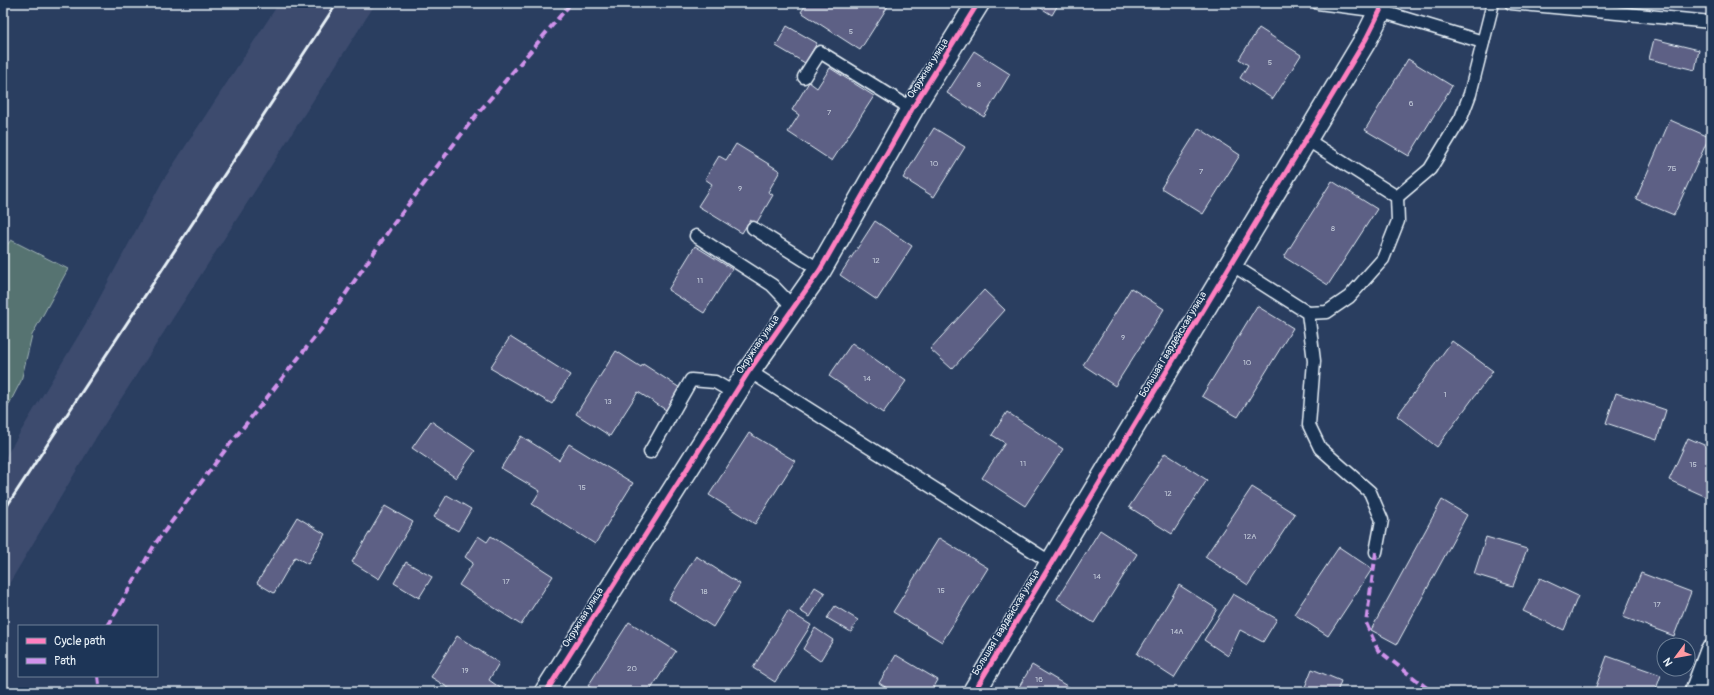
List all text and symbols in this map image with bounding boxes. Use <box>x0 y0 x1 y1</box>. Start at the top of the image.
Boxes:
house number: 5 <box>849 27 853 36</box>
street label: Окружная улица <box>905 36 951 101</box>
house number: 5 <box>1268 58 1272 67</box>
house number: 8 <box>977 80 981 89</box>
house number: 6 <box>1409 99 1414 108</box>
house number: 7 <box>827 108 832 117</box>
house number: 10 <box>930 159 939 168</box>
house number: 7Б <box>1667 164 1677 173</box>
house number: 7 <box>1199 167 1204 176</box>
house number: 9 <box>738 184 742 193</box>
house number: 8 <box>1331 224 1335 233</box>
house number: 12 <box>872 256 880 265</box>
house number: 11 <box>697 276 703 285</box>
street label: Большая Гвардейская улица <box>1136 289 1209 400</box>
street label: Окружная улица <box>734 313 782 376</box>
house number: 9 <box>1121 333 1125 342</box>
house number: 10 <box>1243 358 1252 367</box>
house number: 14 <box>863 374 871 383</box>
house number: 1 <box>1443 390 1447 399</box>
house number: 13 <box>604 397 612 406</box>
house number: 11 <box>1020 459 1026 468</box>
house number: 15 <box>1689 460 1697 469</box>
house number: 15 <box>578 483 586 492</box>
house number: 12 <box>1164 489 1172 498</box>
house number: 12А <box>1244 532 1256 541</box>
street label: Большая Гвардейская улица <box>969 567 1042 678</box>
house number: 14 <box>1093 572 1101 581</box>
house number: 17 <box>502 577 510 586</box>
street label: Окружная улица <box>560 585 606 650</box>
house number: 15 <box>937 586 945 595</box>
house number: 18 <box>700 587 708 596</box>
house number: 17 <box>1653 600 1661 609</box>
legend <box>18 625 158 677</box>
house number: 14А <box>1171 627 1183 636</box>
text: Cycle path <box>54 634 106 649</box>
north arrow <box>1656 637 1696 677</box>
text: Path <box>54 654 76 669</box>
text: N <box>1660 655 1675 669</box>
house number: 20 <box>627 664 638 673</box>
house number: 19 <box>461 666 469 675</box>
house number: 16 <box>1035 675 1043 684</box>

